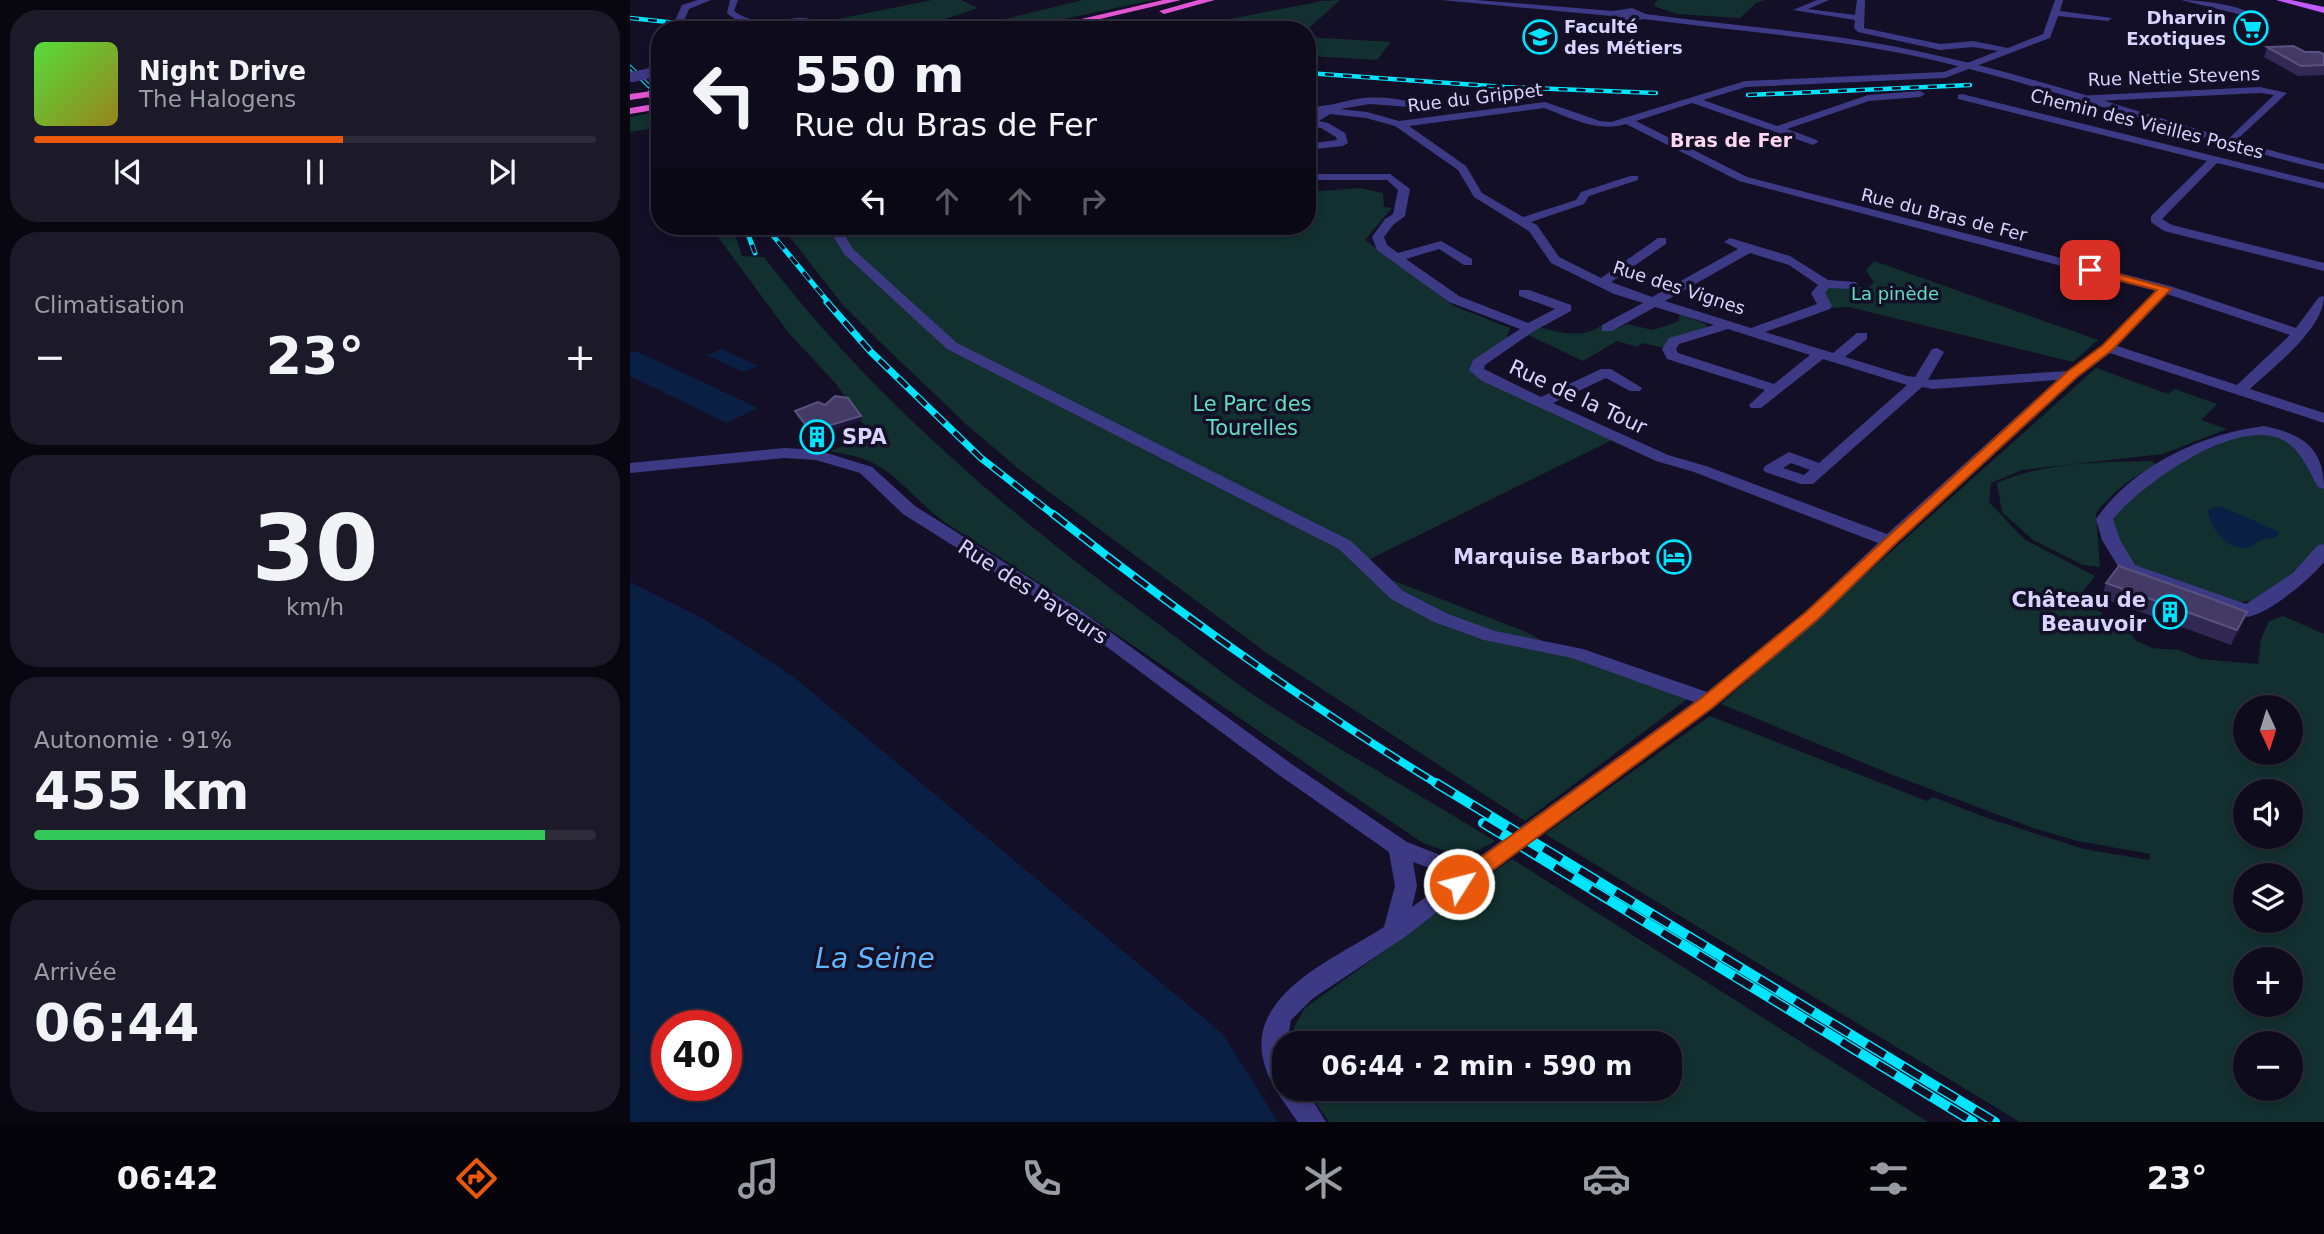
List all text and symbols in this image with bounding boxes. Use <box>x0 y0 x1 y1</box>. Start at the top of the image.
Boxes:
place label: Dharvin Exotiques <box>2126 7 2226 49</box>
supermarket icon: Dharvin Exotiques <box>2232 9 2270 47</box>
place label: Faculté des Métiers <box>1564 16 1683 58</box>
school or university icon: Faculté des Métiers <box>1521 18 1559 56</box>
text: 550 m <box>794 47 964 104</box>
icon: left <box>679 49 770 140</box>
text: Night Drive <box>139 56 306 86</box>
street label: Rue Nettie Stevens <box>2087 63 2261 90</box>
street label: Rue du Grippet <box>1406 79 1544 116</box>
street label: Chemin des Vieilles Postes <box>2028 84 2266 163</box>
text: The Halogens <box>139 86 296 112</box>
text: Rue du Bras de Fer <box>794 106 1097 144</box>
district label: Bras de Fer <box>1670 129 1793 151</box>
icon: previous <box>109 153 147 191</box>
icon: pause <box>296 153 334 191</box>
icon: next <box>483 153 521 191</box>
icon: left <box>855 182 893 220</box>
icon: ahead <box>928 182 966 220</box>
icon: ahead <box>1001 182 1039 220</box>
icon: right <box>1074 182 1112 220</box>
street label: Rue du Bras de Fer <box>1859 184 2030 245</box>
pin <box>2060 240 2120 300</box>
icon: arrive <box>2071 251 2109 289</box>
street label: Rue des Vignes <box>1610 256 1748 319</box>
park label: La pinède <box>1851 283 1939 304</box>
text: Climatisation <box>34 292 185 318</box>
text: 23° <box>266 326 364 386</box>
text: − <box>34 335 66 379</box>
text: + <box>564 335 596 379</box>
street label: Rue de la Tour <box>1505 355 1651 439</box>
park label: Le Parc des Tourelles <box>1192 392 1312 440</box>
building icon: SPA <box>798 418 836 456</box>
place label: SPA <box>842 425 888 449</box>
text: 30 <box>252 496 378 601</box>
street label: Rue des Paveurs <box>954 535 1112 649</box>
hotel icon: Marquise Barbot <box>1655 538 1693 576</box>
place label: Marquise Barbot <box>1453 545 1650 569</box>
place label: Château de Beauvoir <box>2011 588 2147 636</box>
building icon: Château de Beauvoir <box>2151 593 2189 631</box>
text: km/h <box>286 594 344 620</box>
north arrow <box>2233 695 2303 765</box>
map controls <box>2233 695 2303 1101</box>
text: Autonomie · 91% <box>34 727 232 753</box>
text: 455 km <box>34 761 249 821</box>
button: sound <box>2233 779 2303 849</box>
position arrow <box>1422 847 1496 921</box>
button: layers <box>2233 863 2303 933</box>
water label: La Seine <box>815 942 935 975</box>
button: + <box>2233 947 2303 1017</box>
text: Arrivée <box>34 959 117 985</box>
text: 06:44 <box>34 993 200 1053</box>
speed limit sign: 40 <box>651 1010 742 1101</box>
button: − <box>2233 1031 2303 1101</box>
text: 06:44 · 2 min · 590 m <box>1322 1051 1632 1081</box>
icon: directions <box>452 1154 501 1203</box>
icon: music <box>734 1154 783 1203</box>
icon: phone <box>1017 1154 1066 1203</box>
icon: climate <box>1299 1154 1348 1203</box>
icon: car <box>1582 1154 1631 1203</box>
icon: filters <box>1864 1154 1913 1203</box>
text: 06:42 <box>117 1159 219 1197</box>
text: 23° <box>2147 1159 2207 1197</box>

